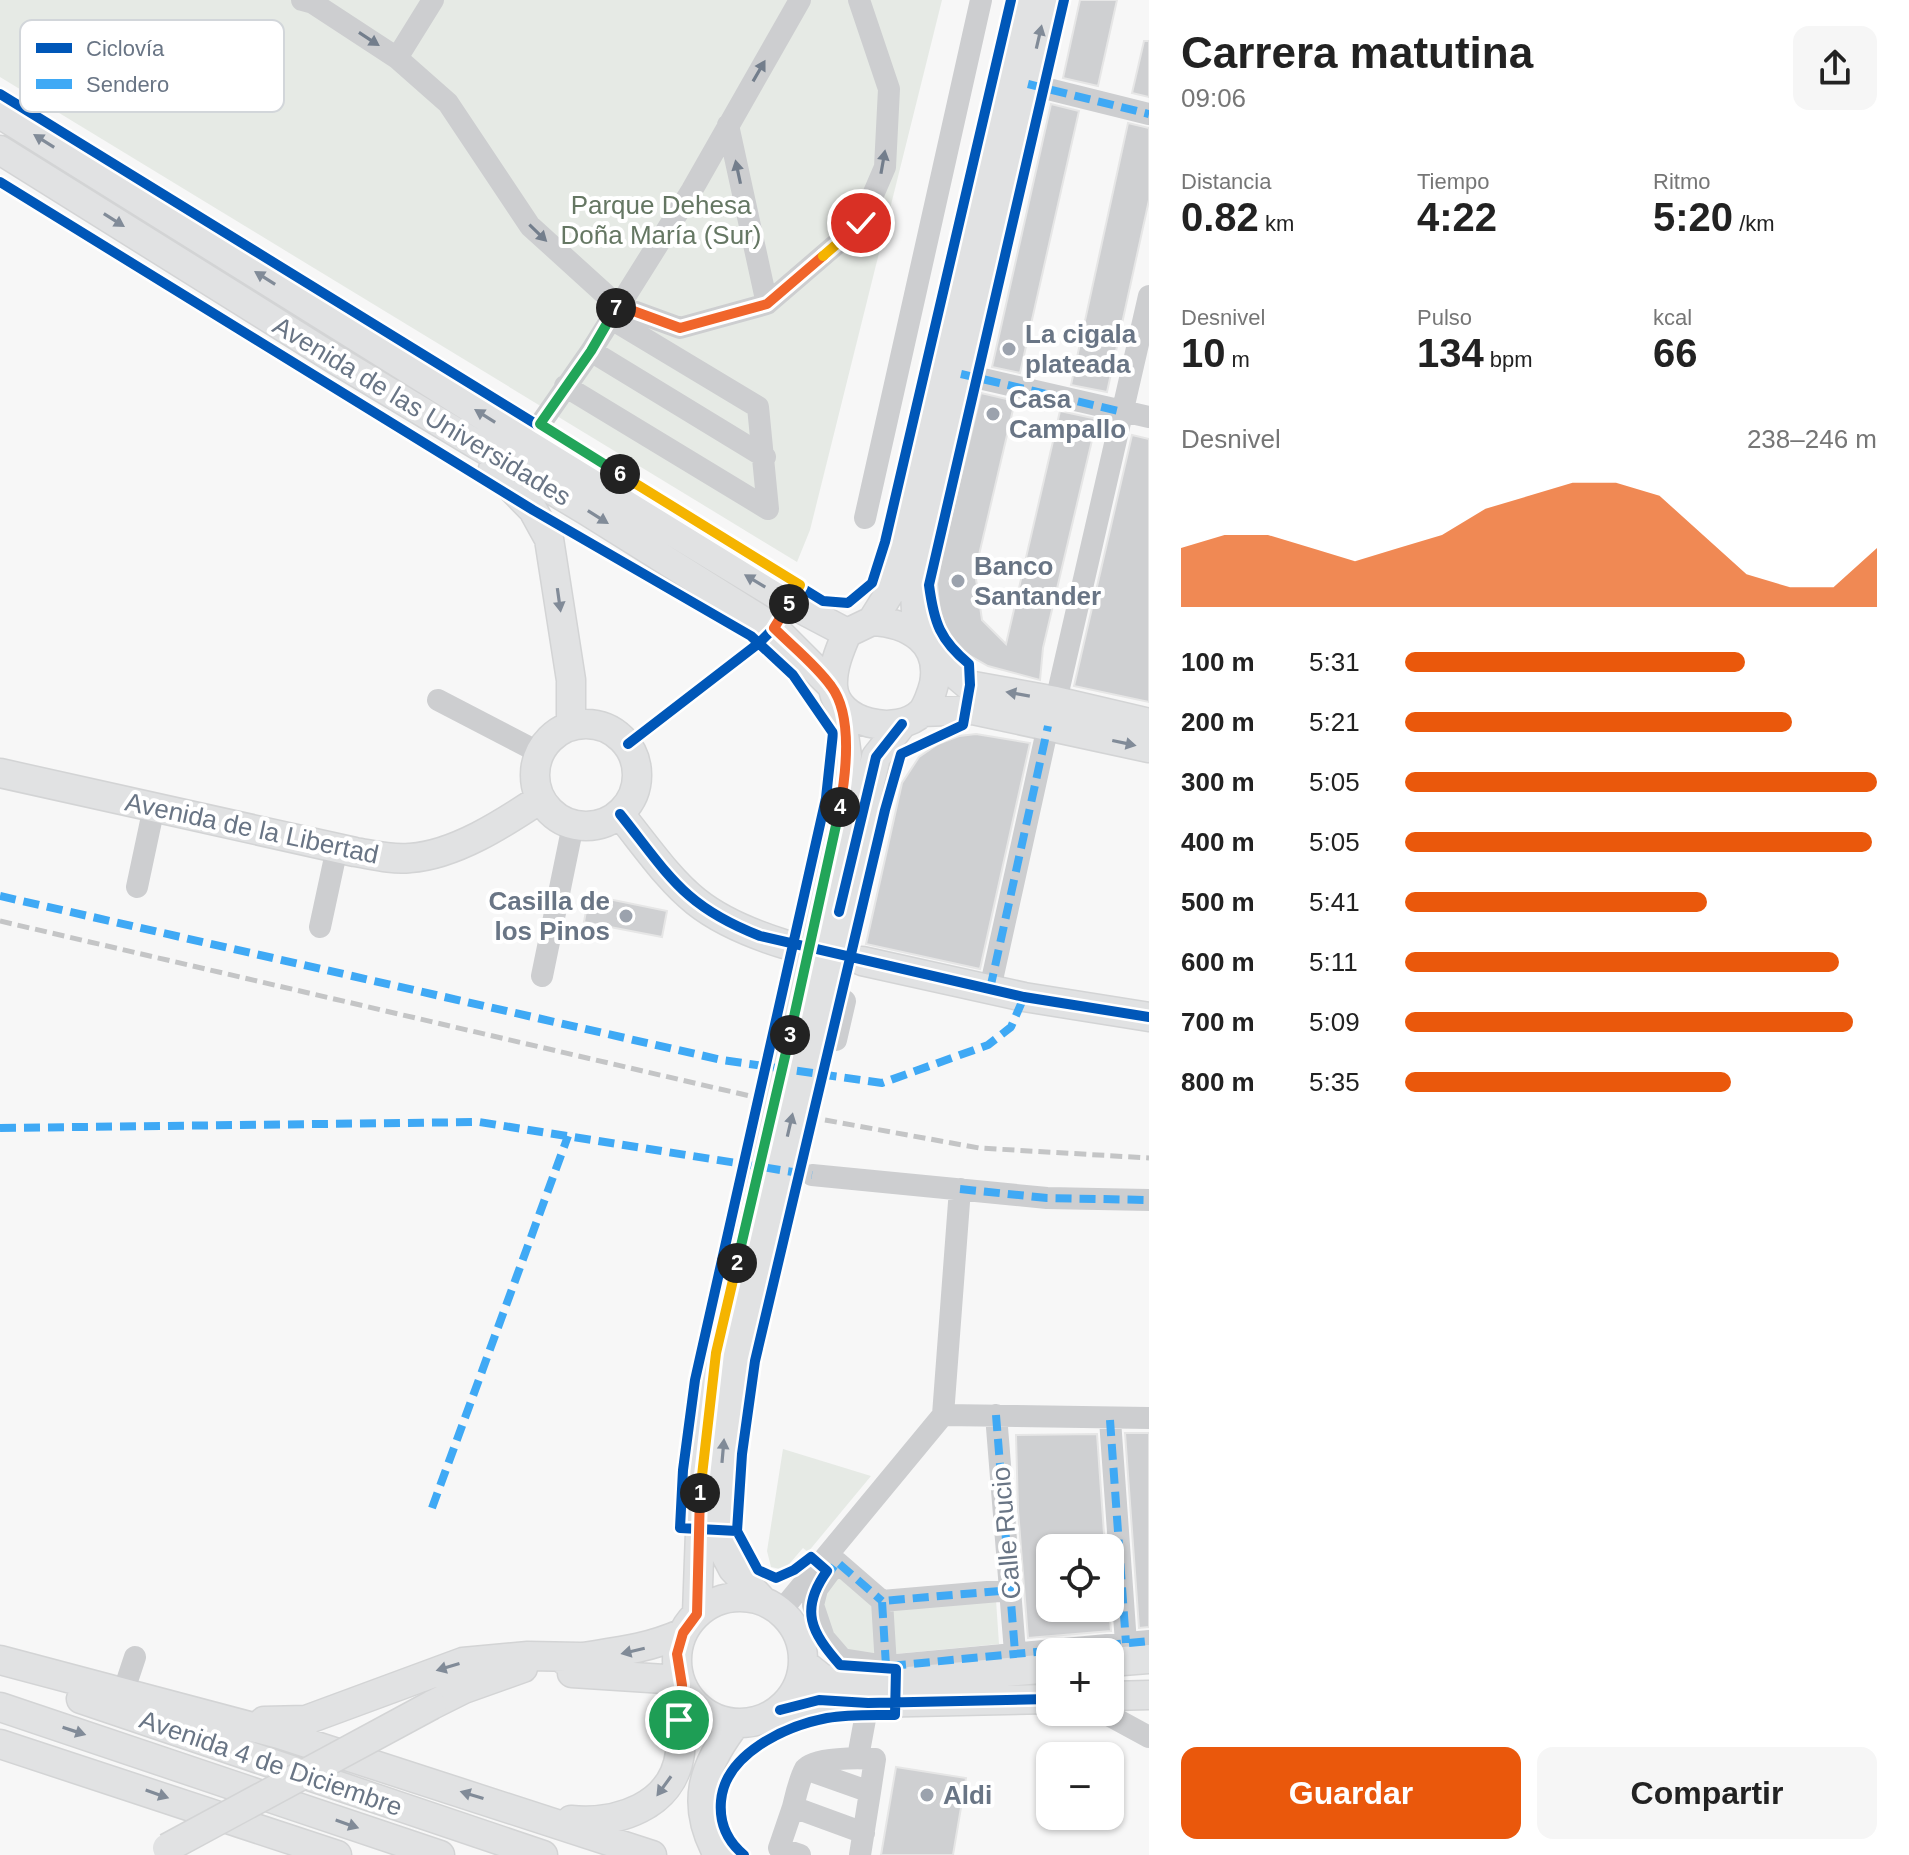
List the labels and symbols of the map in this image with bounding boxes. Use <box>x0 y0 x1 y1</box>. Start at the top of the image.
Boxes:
legend <box>20 20 284 112</box>
one-way arrow <box>1033 25 1046 50</box>
one-way arrow <box>358 32 380 46</box>
text: Ciclovía <box>86 36 165 61</box>
one-way arrow <box>752 60 766 82</box>
text: Sendero <box>86 72 169 97</box>
one-way arrow <box>33 134 55 148</box>
one-way arrow <box>878 149 890 174</box>
one-way arrow <box>731 159 744 184</box>
pin <box>827 189 895 257</box>
park label: Parque Dehesa Doña María (Sur) <box>561 190 761 250</box>
one-way arrow <box>103 212 125 226</box>
one-way arrow <box>528 223 547 241</box>
one-way arrow <box>254 272 276 286</box>
pin: 7 <box>596 288 636 328</box>
street label: Avenida de las Universidades <box>268 310 576 512</box>
place label: La cigala plateada <box>1025 319 1137 379</box>
marker: La cigala plateada <box>1000 340 1018 358</box>
place label: Casa Campallo <box>1009 384 1126 444</box>
marker: Casa Campallo <box>984 405 1002 423</box>
one-way arrow <box>474 410 496 424</box>
pin: 6 <box>600 454 640 494</box>
one-way arrow <box>587 510 609 524</box>
place label: Banco Santander <box>974 551 1101 611</box>
marker: Banco Santander <box>949 572 967 590</box>
one-way arrow <box>744 575 766 589</box>
pin: 5 <box>769 584 809 624</box>
one-way arrow <box>553 588 566 613</box>
one-way arrow <box>1005 687 1030 699</box>
one-way arrow <box>1112 737 1137 750</box>
street label: Avenida de la Libertad <box>123 786 381 870</box>
pin: 4 <box>820 787 860 827</box>
place label: Casilla de los Pinos <box>489 886 610 946</box>
marker: Casilla de los Pinos <box>617 907 635 925</box>
pin: 3 <box>770 1015 810 1055</box>
one-way arrow <box>784 1112 797 1137</box>
pin: 2 <box>717 1243 757 1283</box>
one-way arrow <box>717 1438 730 1463</box>
street label: Calle Rucio <box>985 1465 1027 1601</box>
pin: 1 <box>680 1473 720 1513</box>
one-way arrow <box>620 1645 645 1658</box>
one-way arrow <box>435 1662 459 1674</box>
pin <box>645 1686 713 1754</box>
street label: Avenida 4 de Diciembre <box>136 1704 406 1822</box>
one-way arrow <box>62 1725 86 1737</box>
one-way arrow <box>657 1776 672 1797</box>
place label: Aldi <box>943 1780 992 1810</box>
marker: Aldi <box>918 1786 936 1804</box>
one-way arrow <box>145 1788 169 1800</box>
one-way arrow <box>459 1788 483 1801</box>
one-way arrow <box>336 1818 360 1830</box>

